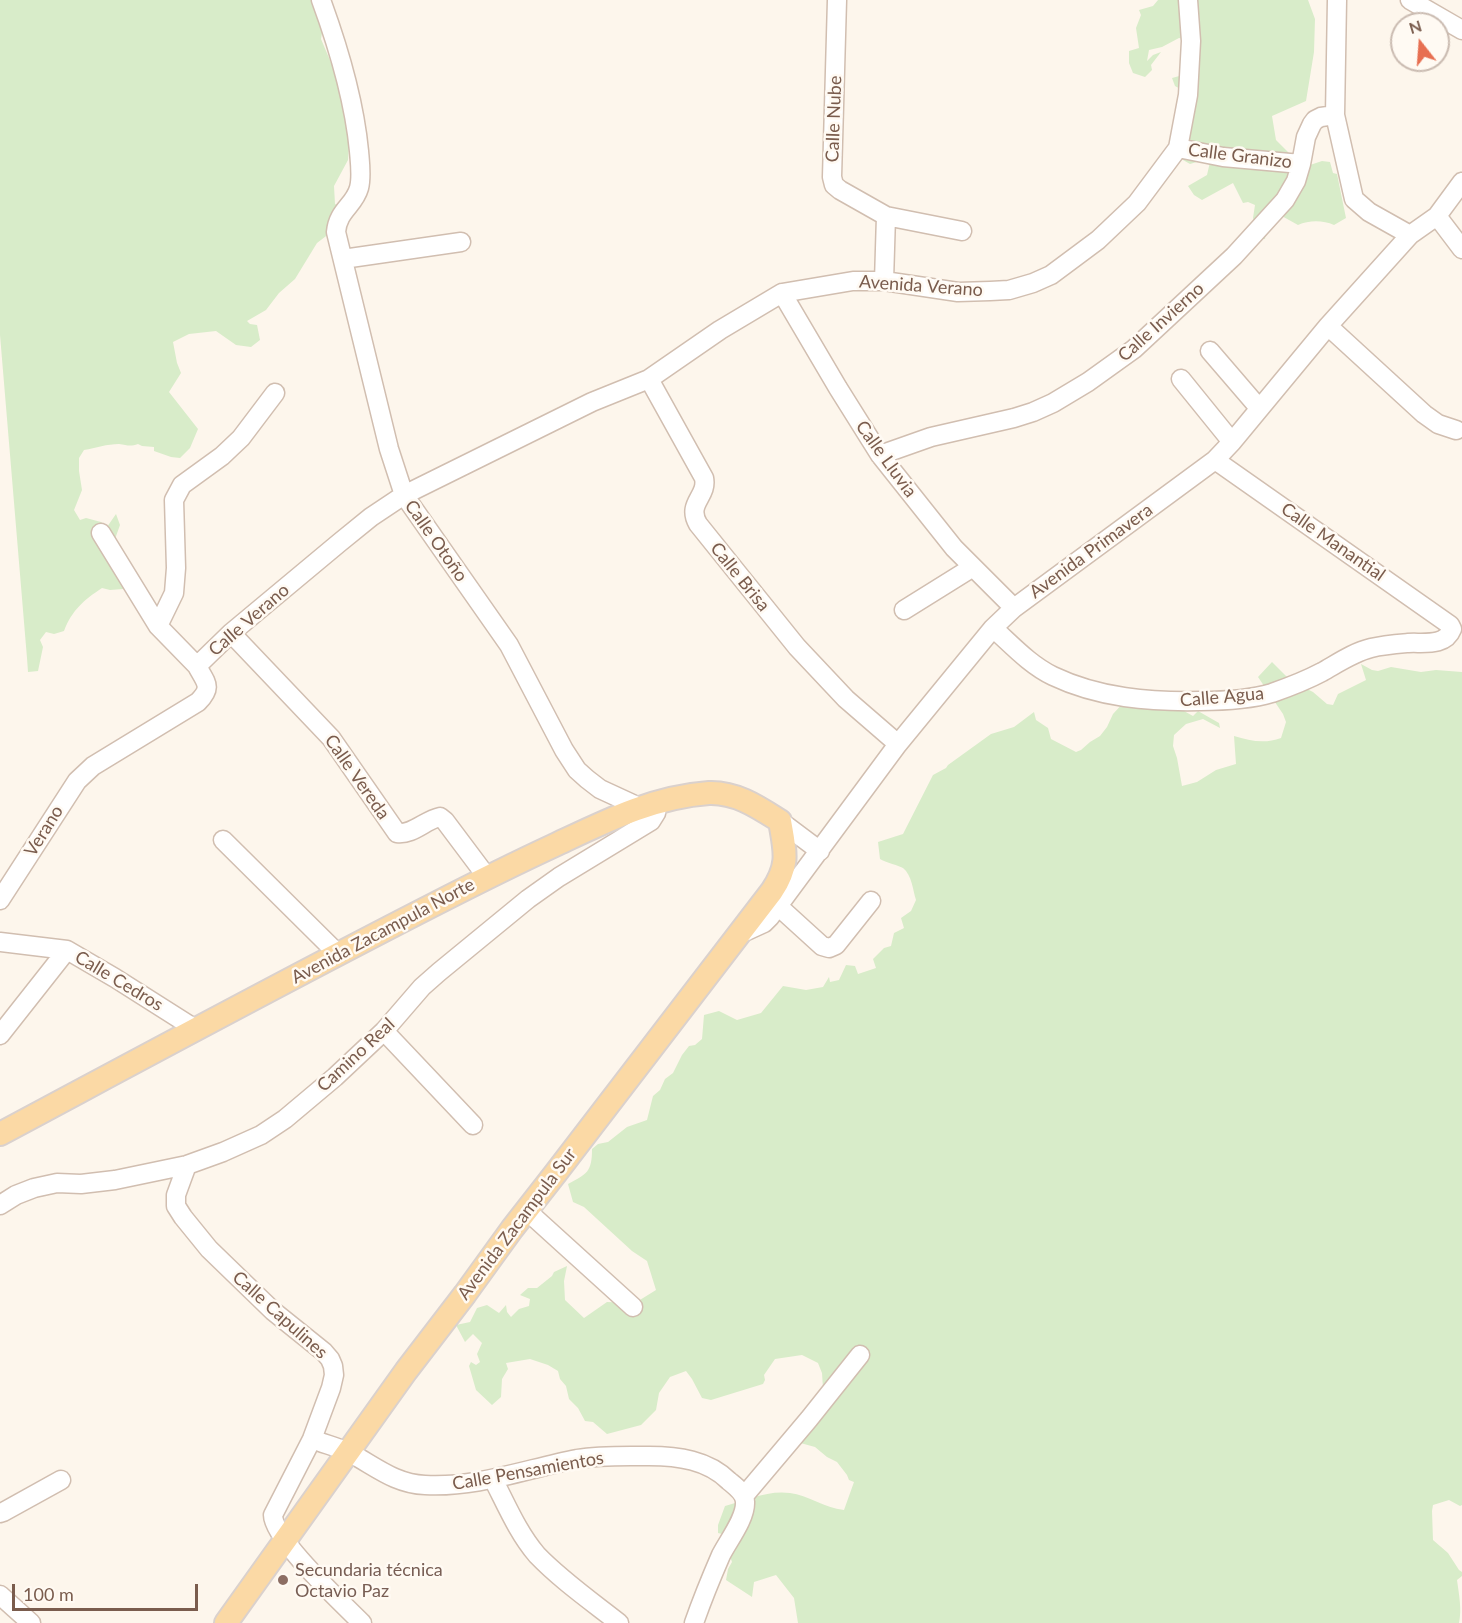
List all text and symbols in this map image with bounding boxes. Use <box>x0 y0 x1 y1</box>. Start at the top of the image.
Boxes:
north arrow <box>1390 12 1450 72</box>
text: N <box>1406 15 1424 37</box>
street label: Calle Nube <box>822 75 846 163</box>
street label: Calle Granizo <box>1187 139 1293 173</box>
street label: Avenida Verano <box>858 271 984 301</box>
street label: Calle Invierno <box>1114 278 1208 366</box>
street label: Calle Lluvia <box>851 416 921 502</box>
street label: Calle Otoño <box>400 496 472 586</box>
street label: Calle Manantial <box>1277 498 1389 586</box>
street label: Avenida Primavera <box>1025 499 1157 603</box>
street label: Calle Brisa <box>706 538 774 616</box>
street label: Calle Verano <box>204 579 294 661</box>
street label: Calle Agua <box>1179 683 1265 711</box>
street label: Calle Vereda <box>320 730 394 824</box>
street label: Verano <box>20 802 68 860</box>
street label: Avenida Zacampula Norte <box>288 874 478 988</box>
street label: Calle Cedros <box>71 946 167 1016</box>
street label: Camino Real <box>313 1014 399 1096</box>
street label: Avenida Zacampula Sur <box>453 1144 581 1304</box>
street label: Calle Capulines <box>228 1267 332 1363</box>
street label: Calle Pensamientos <box>451 1447 605 1495</box>
place label: Secundaria técnica Octavio Paz <box>295 1559 443 1602</box>
scale bar <box>15 1572 201 1610</box>
marker: Secundaria técnica Octavio Paz <box>276 1573 290 1587</box>
text: 100 m <box>23 1583 74 1605</box>

